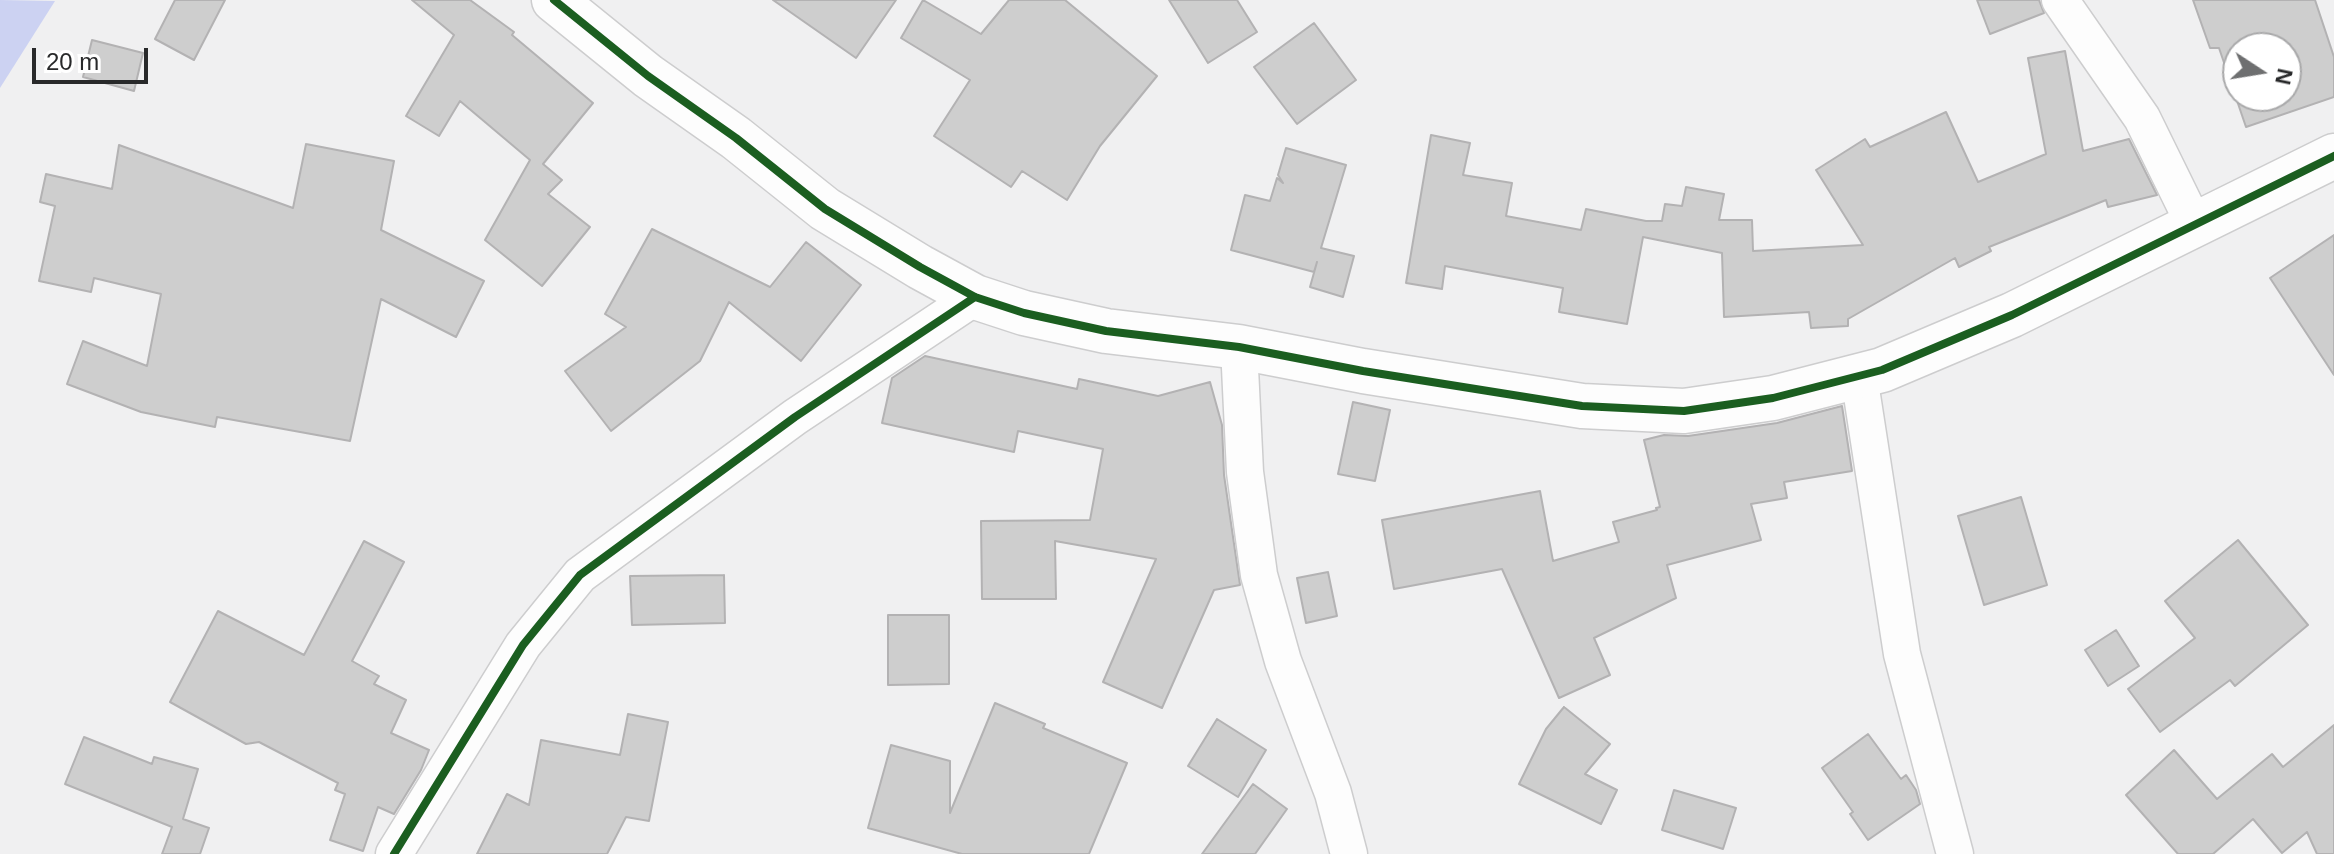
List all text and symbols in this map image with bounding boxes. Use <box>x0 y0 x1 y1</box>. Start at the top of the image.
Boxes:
scale bar <box>36 32 152 82</box>
north arrow <box>2222 32 2302 112</box>
text: 20 m <box>46 48 99 75</box>
text: N <box>2270 66 2298 87</box>

